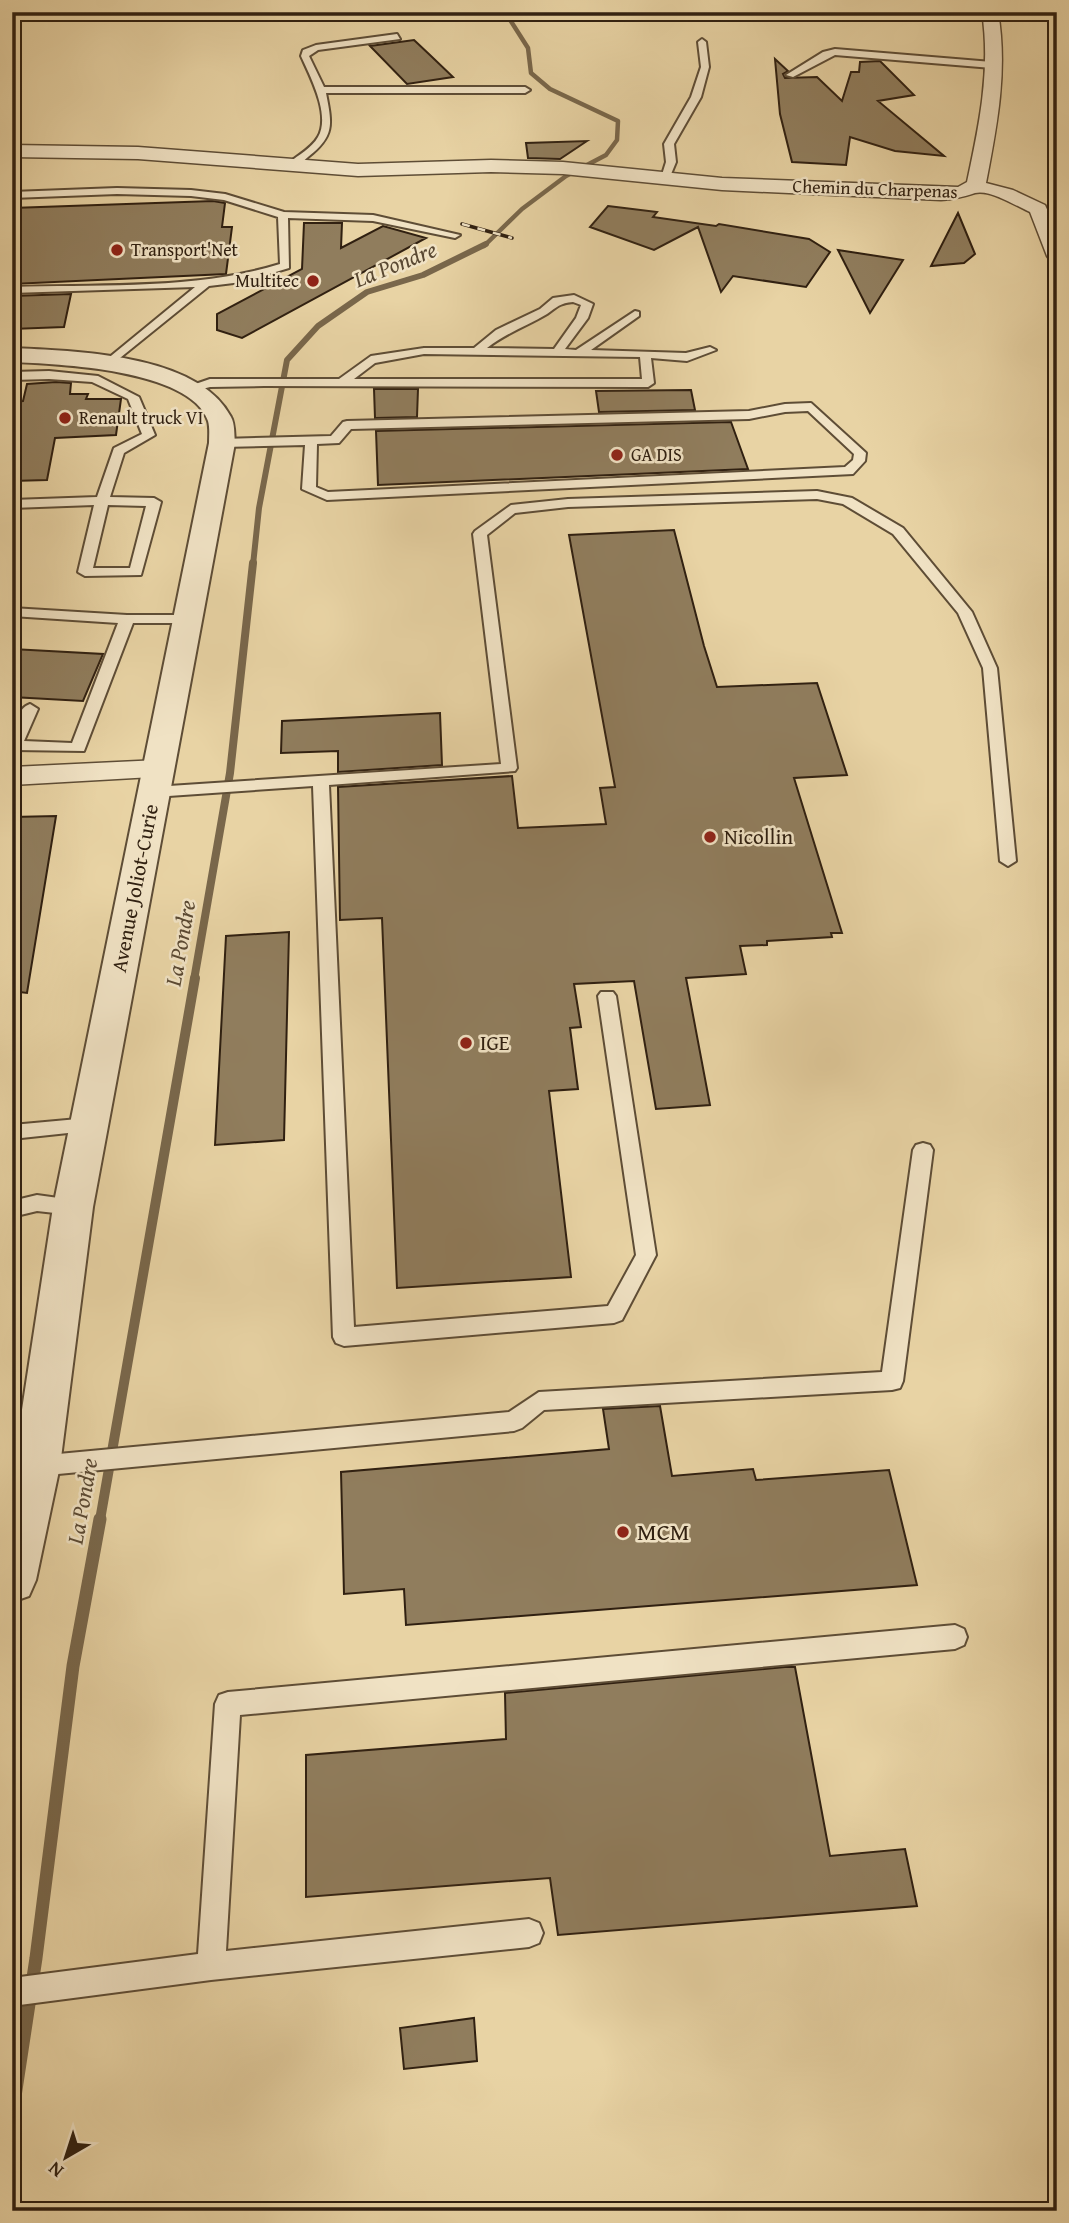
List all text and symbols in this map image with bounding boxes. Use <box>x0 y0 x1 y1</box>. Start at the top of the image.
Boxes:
street label: Chemin du Charpenas <box>792 172 958 205</box>
water label: La Pondre <box>347 232 441 295</box>
place label: Transport'Net <box>131 236 239 263</box>
marker: Transport'Net <box>109 242 125 258</box>
place label: Multitec <box>235 267 299 294</box>
marker: Multitec <box>305 273 321 289</box>
place label: Renault truck VI <box>79 404 203 431</box>
marker: Renault truck VI <box>57 410 73 426</box>
place label: GA DIS <box>631 441 682 468</box>
marker: GA DIS <box>609 447 625 463</box>
street label: Avenue Joliot-Curie <box>103 801 166 975</box>
place label: Nicollin <box>724 821 793 852</box>
marker: Nicollin <box>702 829 718 845</box>
water label: La Pondre <box>156 897 203 990</box>
place label: IGE <box>480 1027 510 1058</box>
marker: IGE <box>458 1035 474 1051</box>
water label: La Pondre <box>58 1455 105 1548</box>
place label: MCM <box>637 1514 689 1549</box>
marker: MCM <box>615 1524 631 1540</box>
north arrow <box>32 2122 102 2192</box>
text: N <box>41 2155 69 2185</box>

